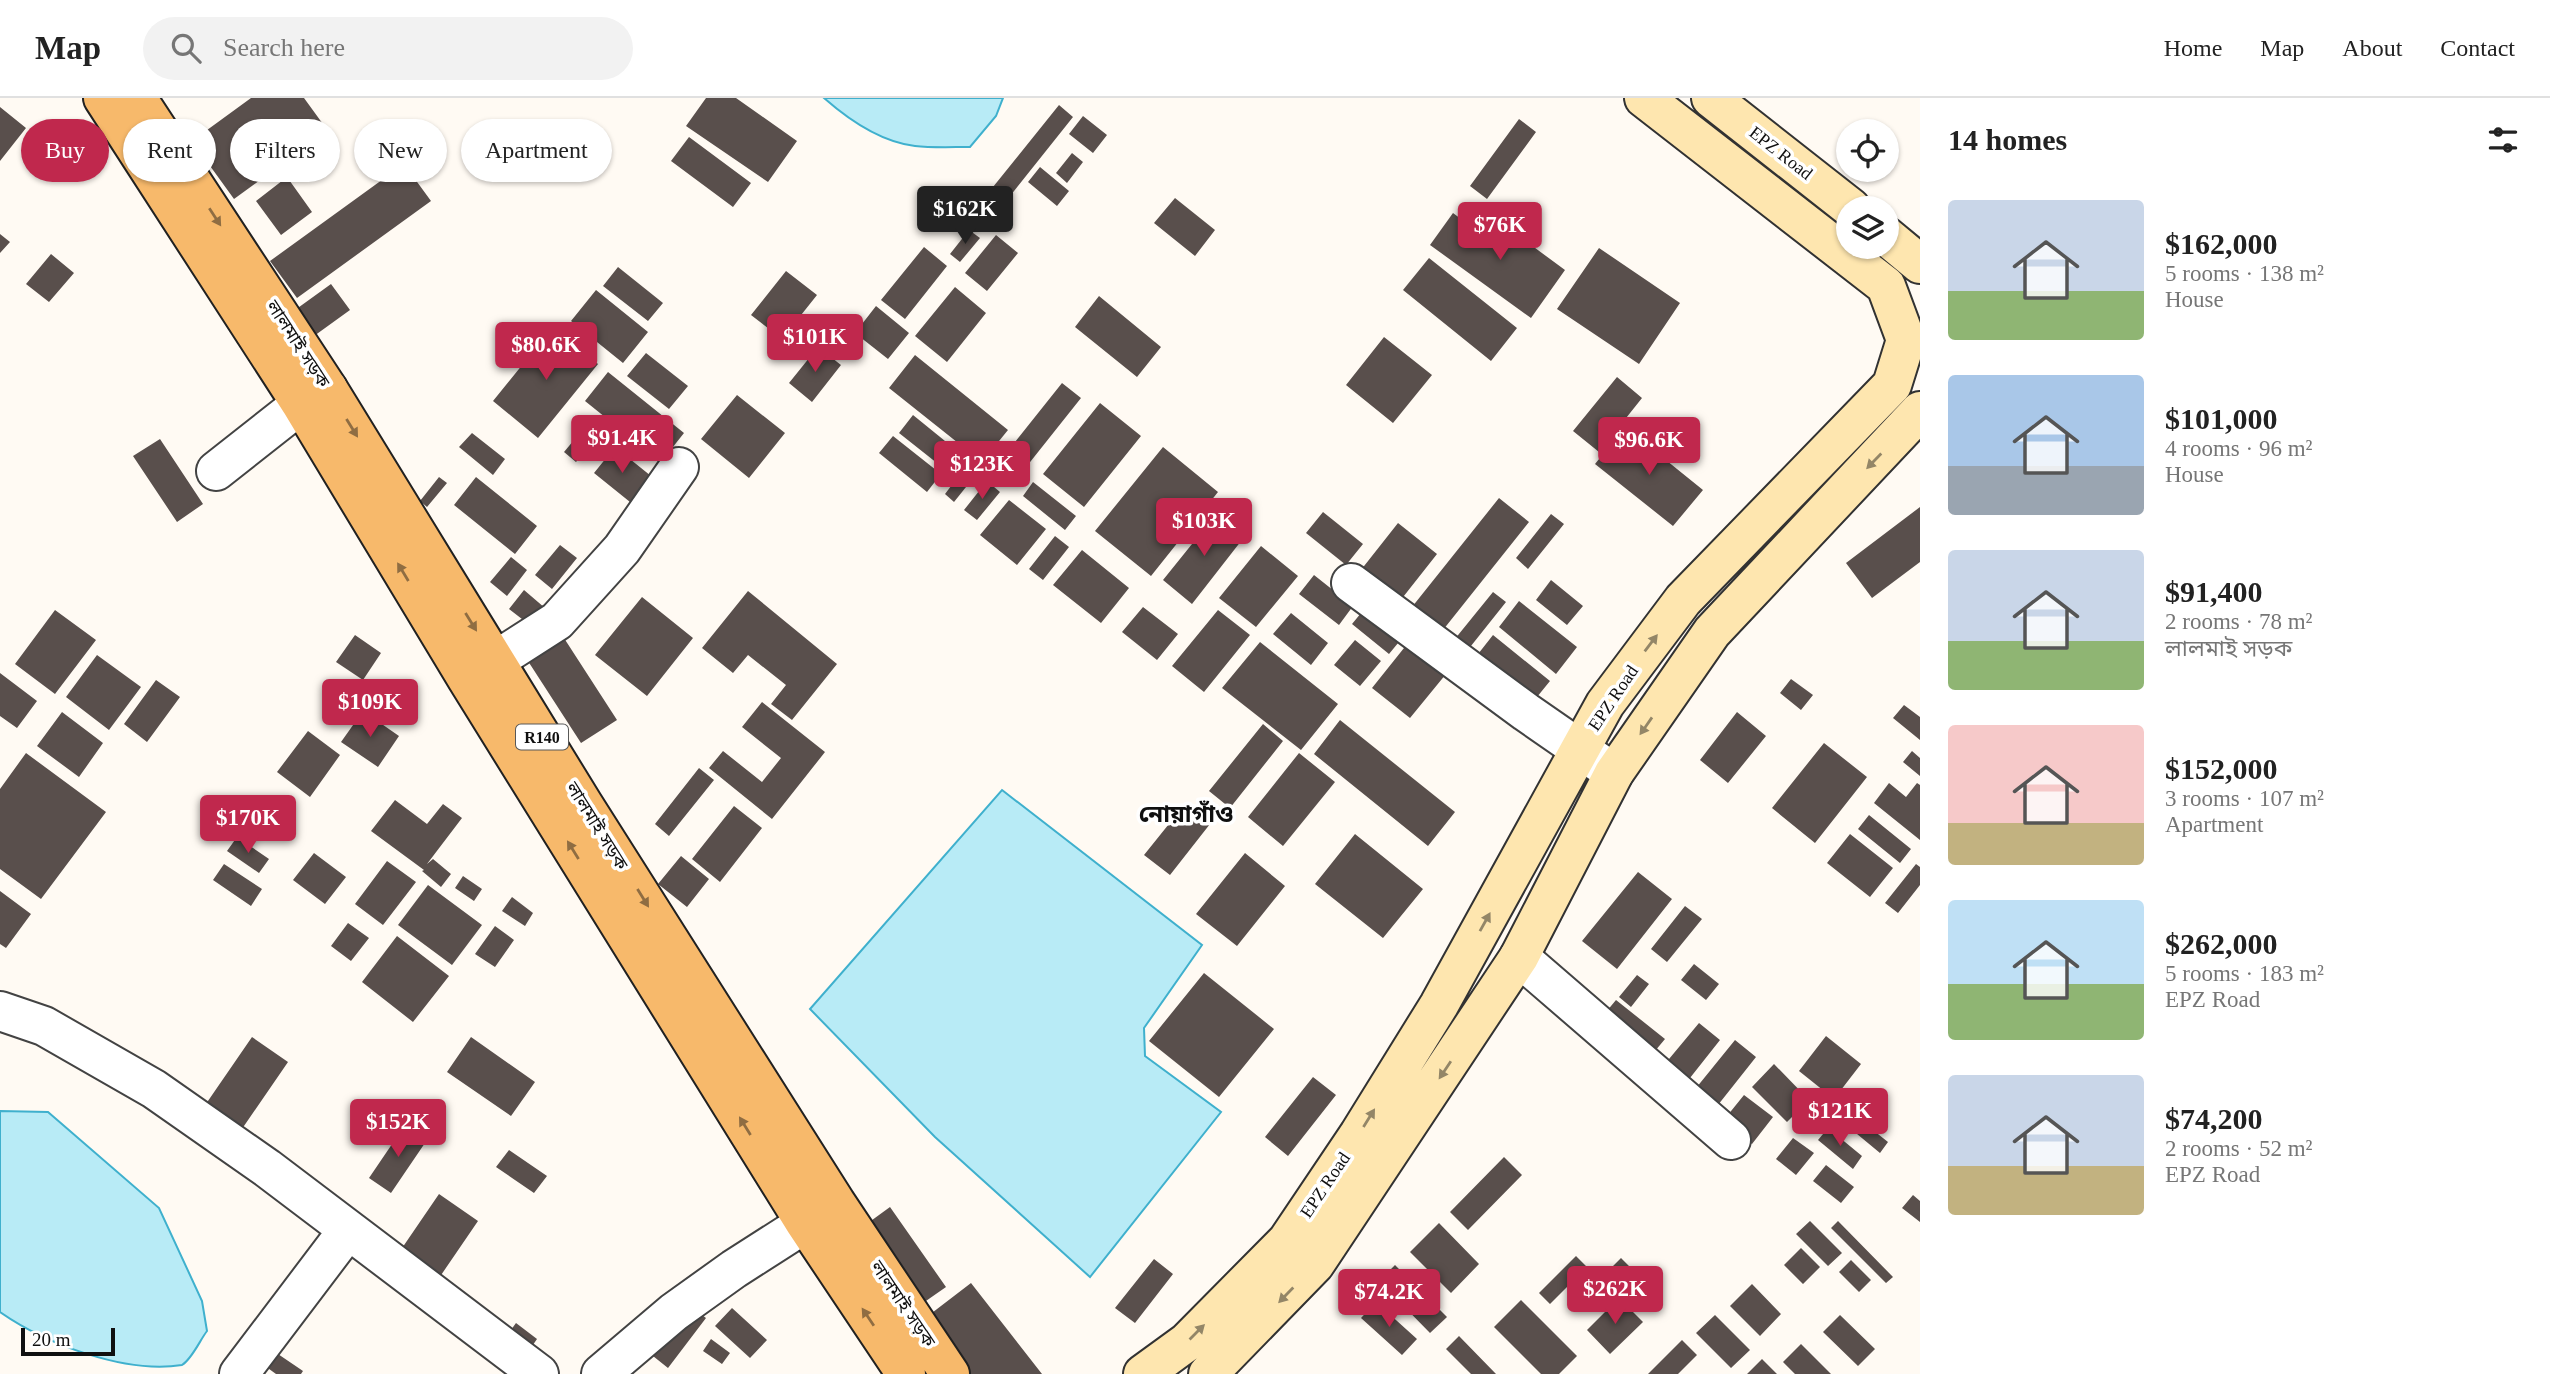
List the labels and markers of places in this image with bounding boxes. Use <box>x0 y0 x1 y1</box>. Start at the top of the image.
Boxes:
pin: $162K <box>916 186 1014 246</box>
pin: $76K <box>1459 202 1541 262</box>
pin: $101K <box>766 314 864 374</box>
pin: $80.6K <box>489 322 603 382</box>
pin: $91.4K <box>565 416 679 475</box>
pin: $96.6K <box>1592 418 1706 477</box>
pin: $123K <box>933 442 1031 501</box>
pin: $103K <box>1155 498 1253 558</box>
pin: $109K <box>321 680 419 739</box>
pin: $170K <box>199 796 297 855</box>
pin: $121K <box>1791 1088 1889 1148</box>
pin: $152K <box>349 1100 447 1159</box>
pin: $262K <box>1566 1266 1664 1326</box>
pin: $74.2K <box>1332 1270 1446 1329</box>

